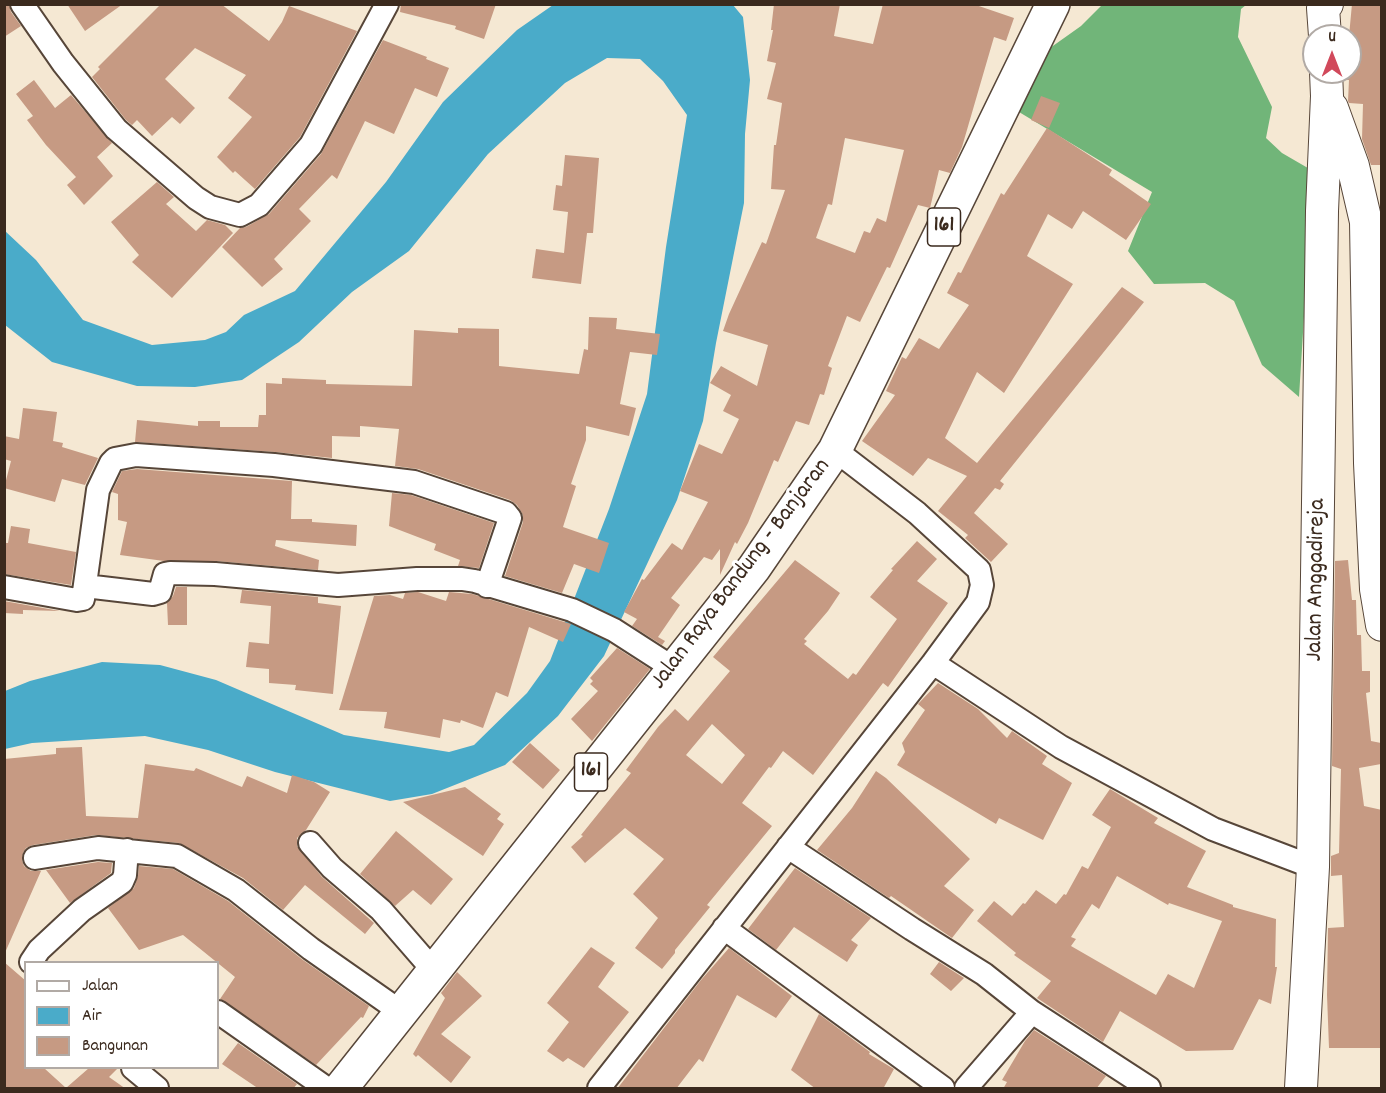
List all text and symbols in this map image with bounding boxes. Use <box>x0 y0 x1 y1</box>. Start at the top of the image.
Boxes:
north arrow <box>1302 24 1362 84</box>
text: U <box>1328 26 1336 49</box>
road number: 161 <box>928 208 960 246</box>
street label: Jalan Raya Bandung - Banjaran <box>646 454 838 696</box>
street label: Jalan Anggadireja <box>1302 498 1334 662</box>
road number: 161 <box>574 753 608 791</box>
legend <box>24 961 219 1069</box>
text: Jalan <box>82 974 118 999</box>
text: Air <box>82 1004 102 1029</box>
text: Bangunan <box>82 1034 148 1059</box>

